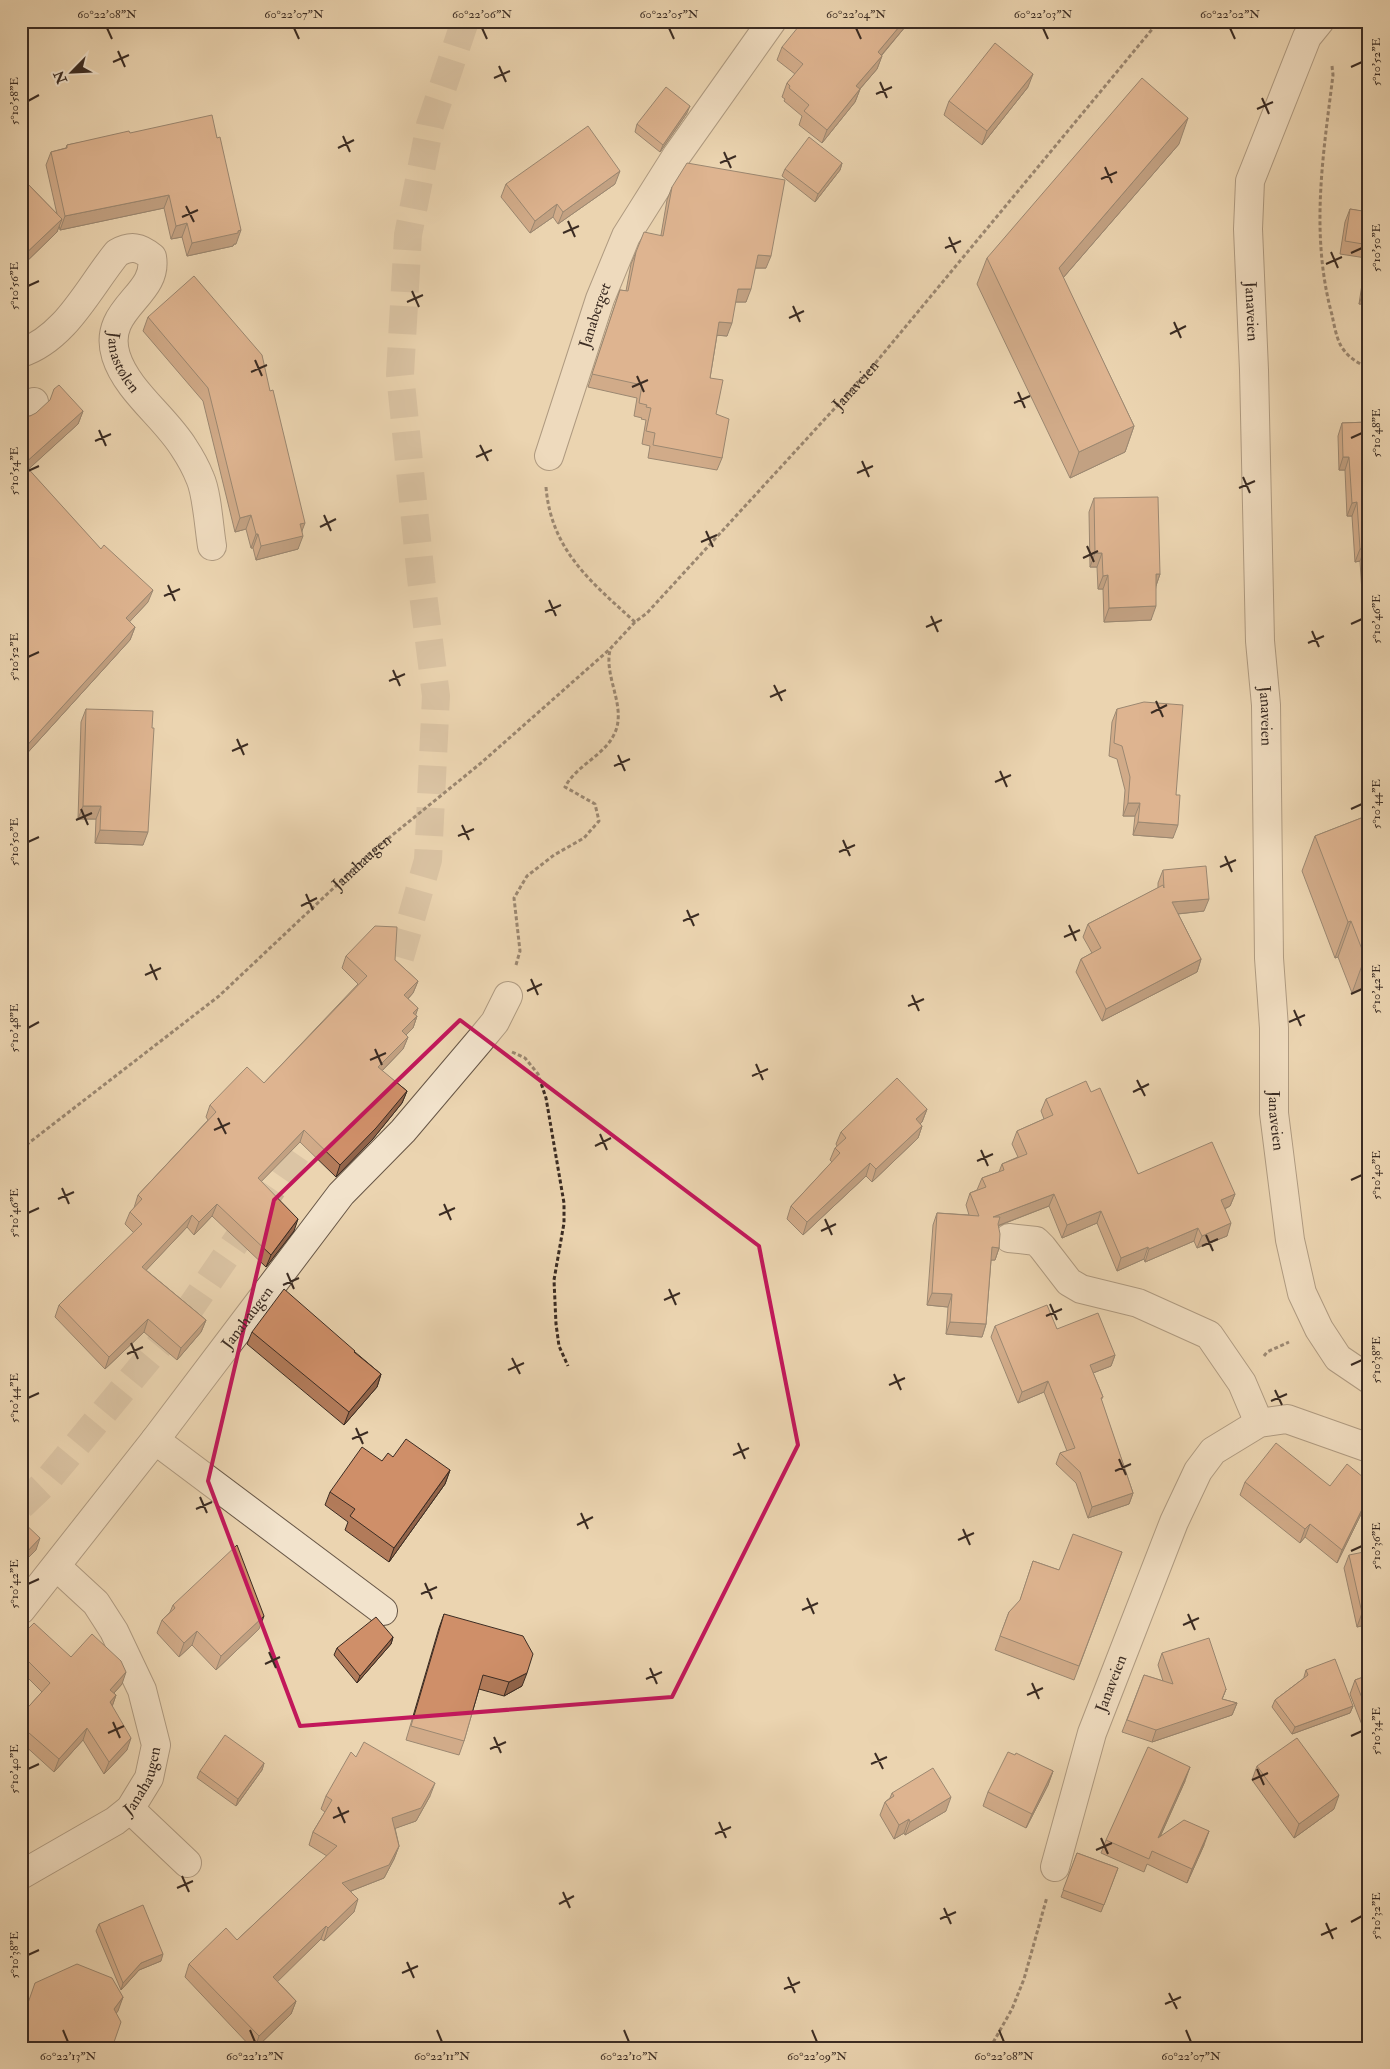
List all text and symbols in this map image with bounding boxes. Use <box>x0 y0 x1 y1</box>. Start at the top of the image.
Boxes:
text: 60°22'08"N <box>77 7 137 22</box>
text: 60°22'07"N <box>264 7 324 22</box>
text: 60°22'06"N <box>452 7 512 22</box>
text: 60°22'05"N <box>639 7 699 22</box>
text: 60°22'04"N <box>826 7 886 22</box>
text: 60°22'03"N <box>1014 7 1072 22</box>
text: 60°22'02"N <box>1200 7 1260 22</box>
text: 5°10'52"E <box>1369 38 1384 86</box>
north arrow <box>48 48 98 98</box>
text: N <box>50 67 71 87</box>
text: 5°10'58"E <box>7 77 22 125</box>
text: 5°10'50"E <box>1369 224 1384 272</box>
text: 5°10'56"E <box>7 262 22 310</box>
street label: Janaberget <box>574 280 616 352</box>
street label: Janaveien <box>1239 280 1263 342</box>
street label: Janastølen <box>102 330 144 397</box>
street label: Janaveien <box>828 356 883 416</box>
text: 5°10'48"E <box>1369 408 1384 457</box>
text: 5°10'54"E <box>7 447 22 495</box>
text: 5°10'46"E <box>1369 594 1384 644</box>
text: 5°10'52"E <box>7 633 22 681</box>
street label: Janaveien <box>1253 684 1276 746</box>
text: 5°10'44"E <box>1369 779 1384 829</box>
text: 5°10'50"E <box>7 818 22 866</box>
street label: Janahaugen <box>327 830 396 896</box>
text: 5°10'42"E <box>1369 964 1384 1014</box>
text: 5°10'48"E <box>7 1003 22 1052</box>
street label: Janaveien <box>1263 1090 1289 1152</box>
text: 5°10'40"E <box>1369 1150 1384 1200</box>
text: 5°10'46"E <box>7 1188 22 1238</box>
street label: Janahaugen <box>217 1282 278 1354</box>
text: 5°10'38"E <box>1369 1336 1384 1384</box>
text: 5°10'44"E <box>7 1373 22 1423</box>
text: 5°10'36"E <box>1369 1522 1384 1570</box>
text: 5°10'42"E <box>7 1559 22 1609</box>
street label: Janaveien <box>1091 1652 1131 1716</box>
text: 5°10'34"E <box>1369 1707 1384 1755</box>
text: 5°10'40"E <box>7 1744 22 1794</box>
street label: Janahaugen <box>119 1745 165 1822</box>
text: 5°10'32"E <box>1369 1892 1384 1940</box>
text: 5°10'38"E <box>7 1931 22 1979</box>
text: 60°22'13"N <box>40 2049 97 2064</box>
text: 60°22'12"N <box>226 2049 284 2064</box>
text: 60°22'11"N <box>414 2049 470 2064</box>
text: 60°22'10"N <box>600 2049 658 2064</box>
text: 60°22'09"N <box>787 2049 847 2064</box>
text: 60°22'08"N <box>974 2049 1034 2064</box>
text: 60°22'07"N <box>1161 2049 1221 2064</box>

